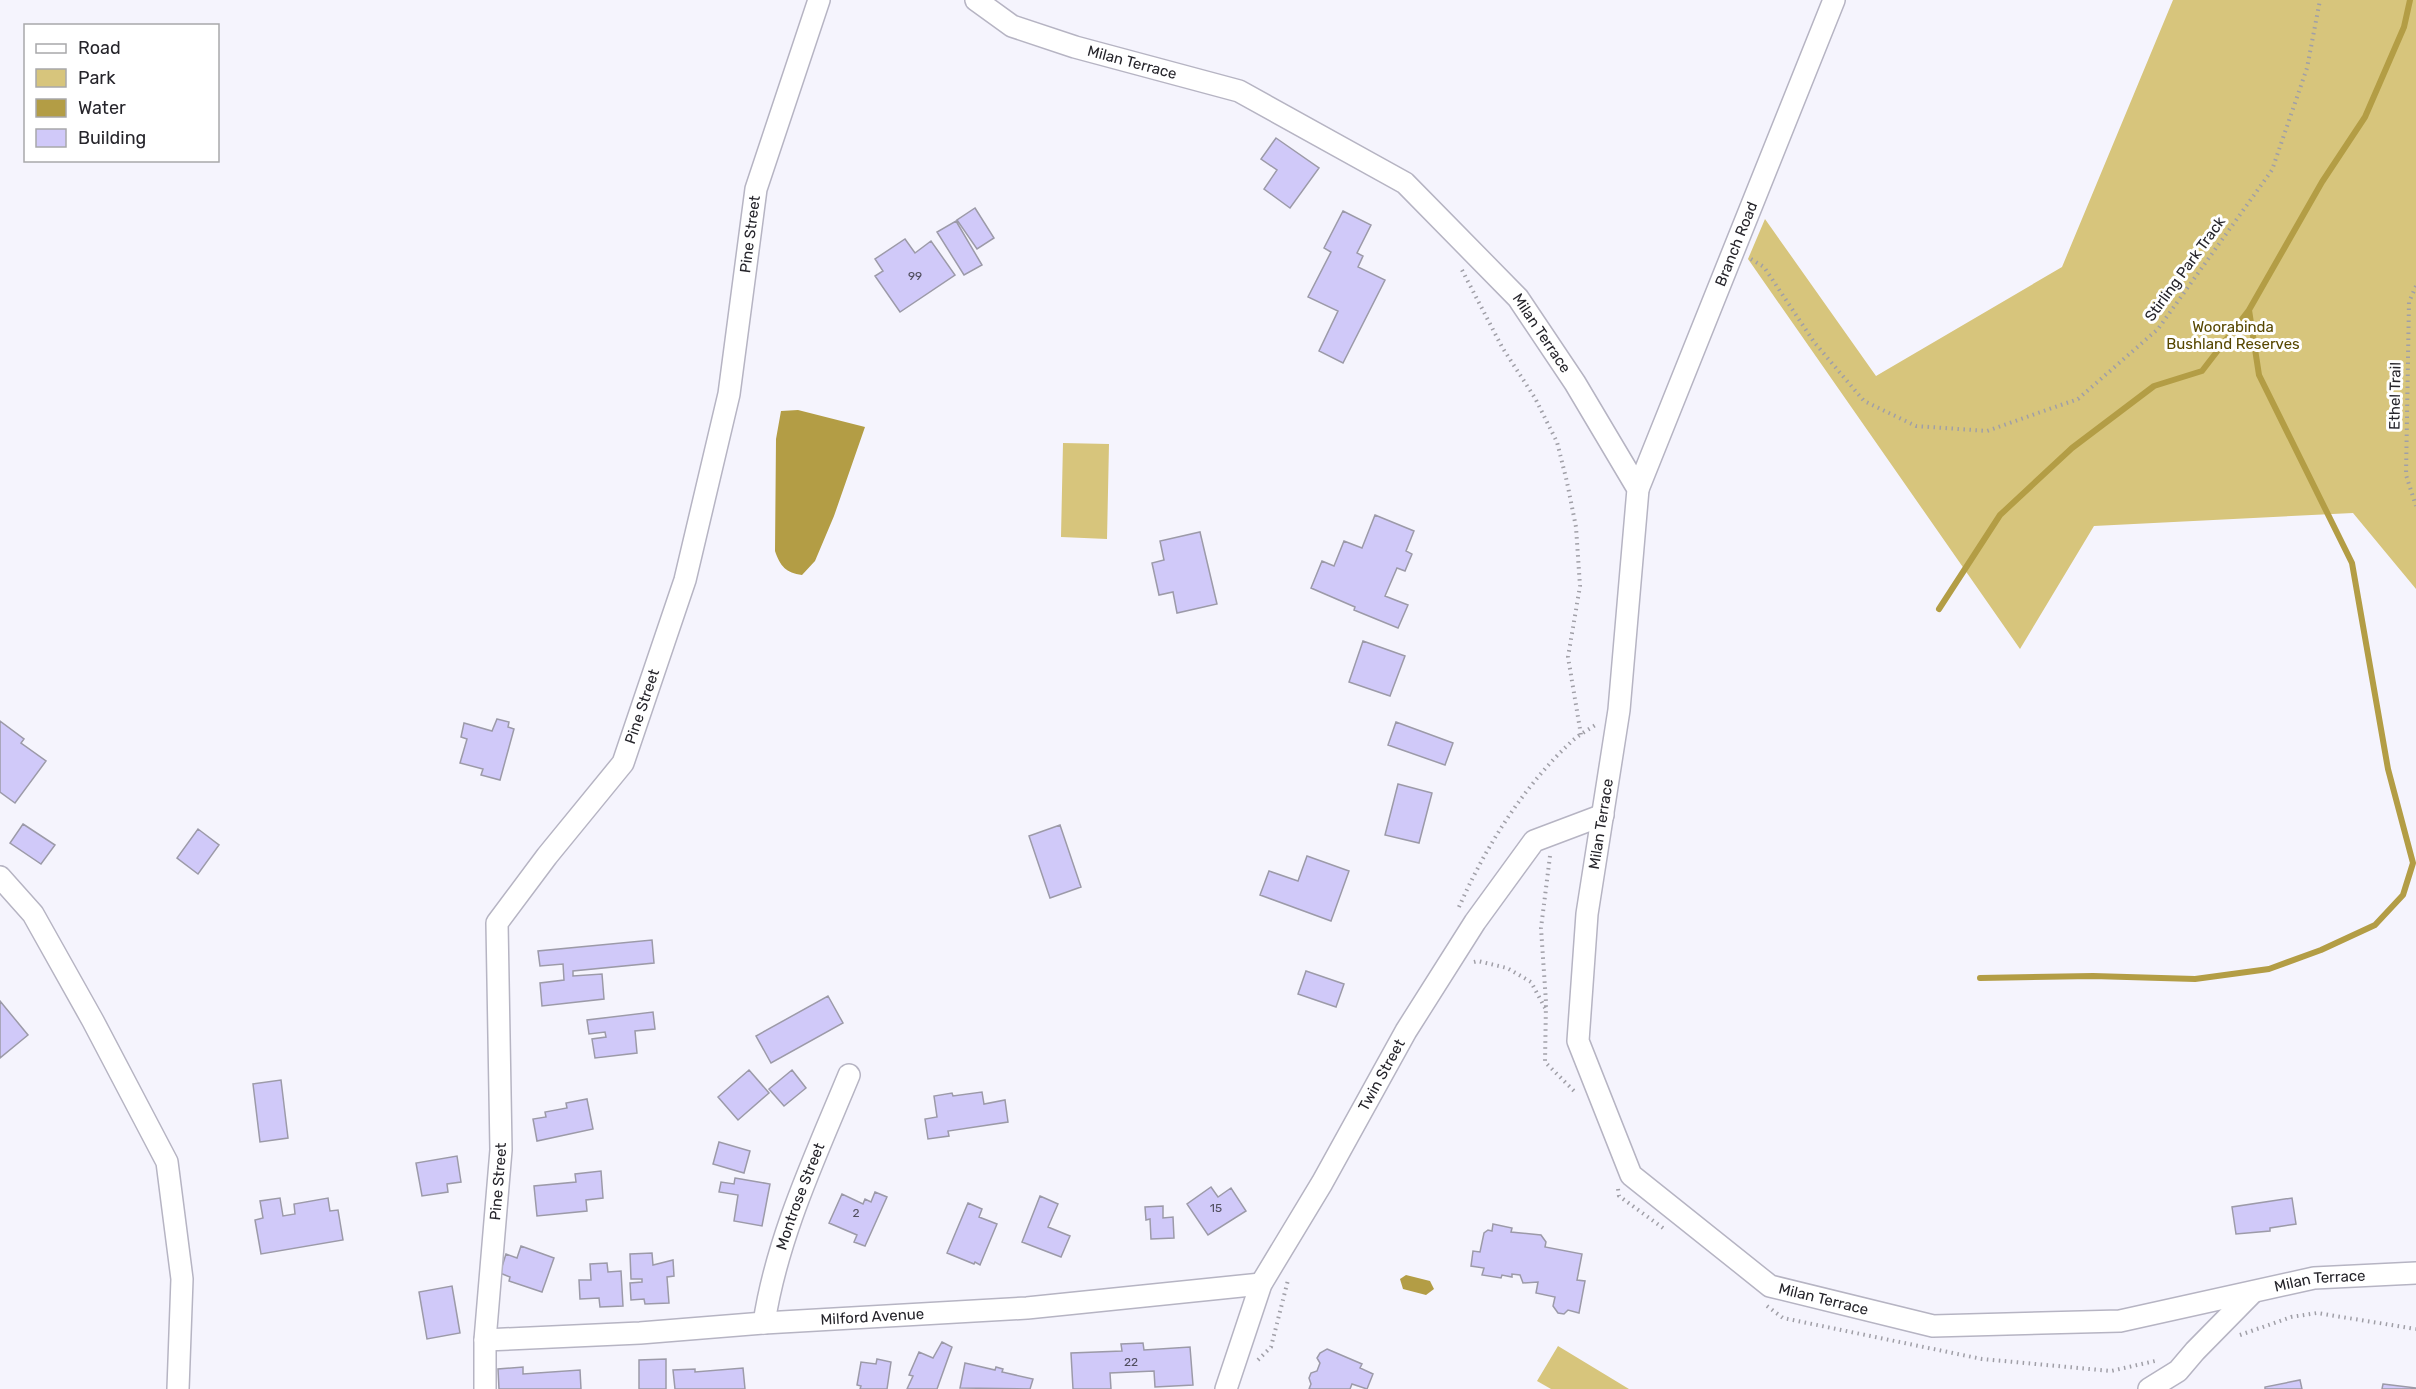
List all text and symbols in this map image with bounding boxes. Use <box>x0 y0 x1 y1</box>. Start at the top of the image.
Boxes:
legend <box>24 24 219 162</box>
text: Road <box>78 37 121 59</box>
street label: Milan Terrace <box>1085 42 1179 83</box>
text: Park <box>78 67 116 89</box>
text: Water <box>78 97 126 119</box>
text: Building <box>78 127 146 149</box>
street label: Pine Street <box>736 194 764 274</box>
street label: Branch Road <box>1711 199 1761 289</box>
street label: Stirling Park Track <box>2141 213 2229 325</box>
house number: 99 <box>908 269 922 283</box>
street label: Milan Terrace <box>1509 290 1575 376</box>
park label: Woorabinda Bushland Reserves <box>2166 318 2300 353</box>
street label: Ethel Trail <box>2385 362 2405 430</box>
street label: Pine Street <box>621 667 663 746</box>
street label: Milan Terrace <box>1585 777 1617 871</box>
street label: Twin Street <box>1355 1036 1409 1114</box>
street label: Montrose Street <box>772 1140 829 1252</box>
street label: Pine Street <box>486 1142 510 1221</box>
house number: 15 <box>1210 1201 1222 1215</box>
house number: 2 <box>852 1206 860 1220</box>
street label: Milan Terrace <box>2273 1266 2366 1296</box>
street label: Milan Terrace <box>1777 1279 1870 1319</box>
street label: Milford Avenue <box>820 1305 925 1329</box>
house number: 22 <box>1124 1355 1138 1369</box>

